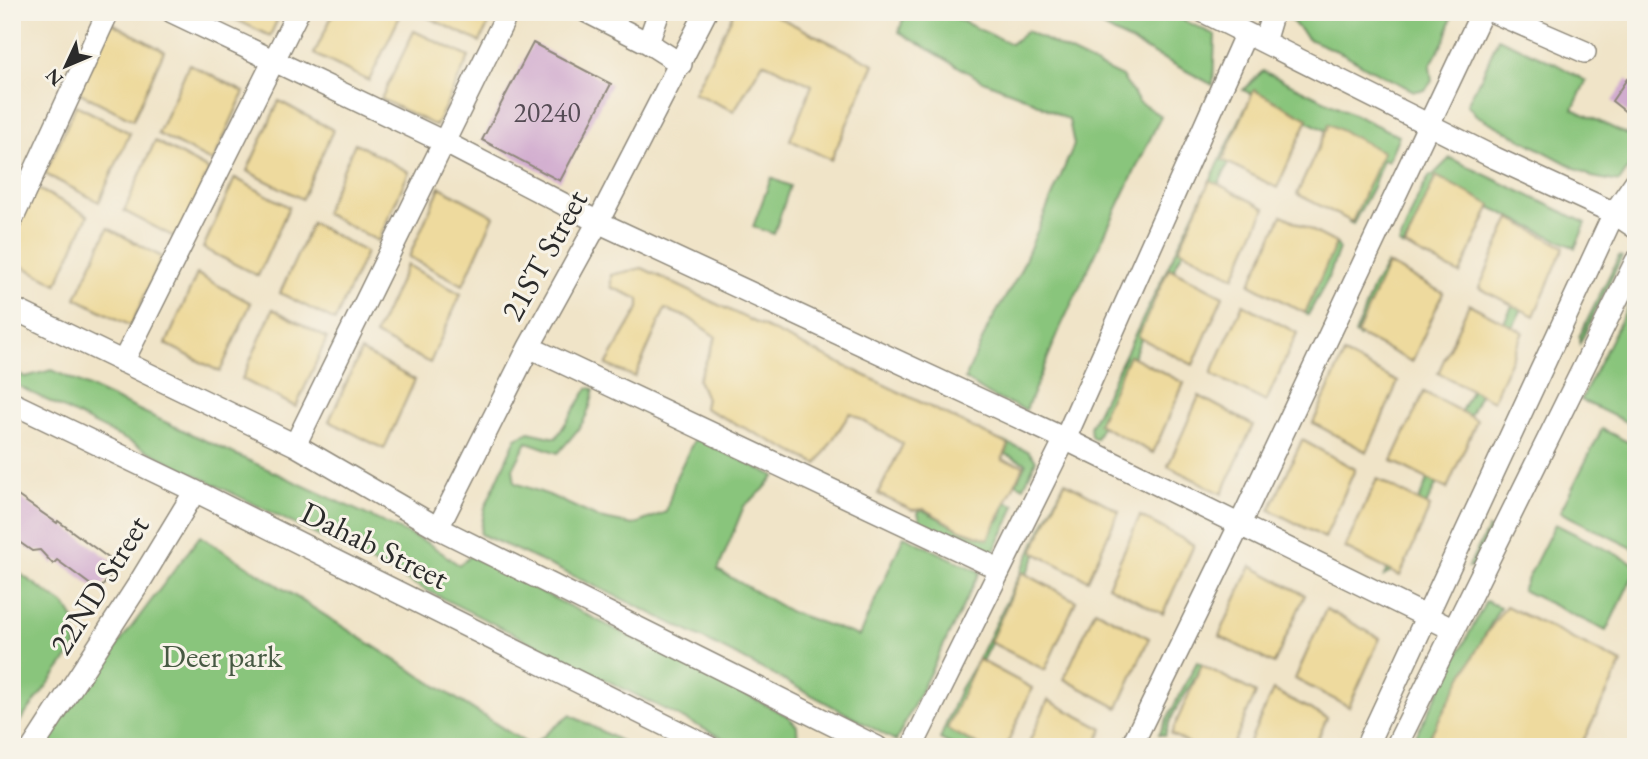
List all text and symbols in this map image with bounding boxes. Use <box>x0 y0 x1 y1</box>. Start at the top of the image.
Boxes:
north arrow <box>32 32 102 102</box>
text: N <box>39 63 68 92</box>
house number: 20240 <box>513 94 581 130</box>
street label: 21ST Street <box>491 182 597 328</box>
street label: Dahab Street <box>294 491 456 599</box>
street label: 22ND Street <box>40 507 158 663</box>
park label: Deer park <box>162 635 283 677</box>

